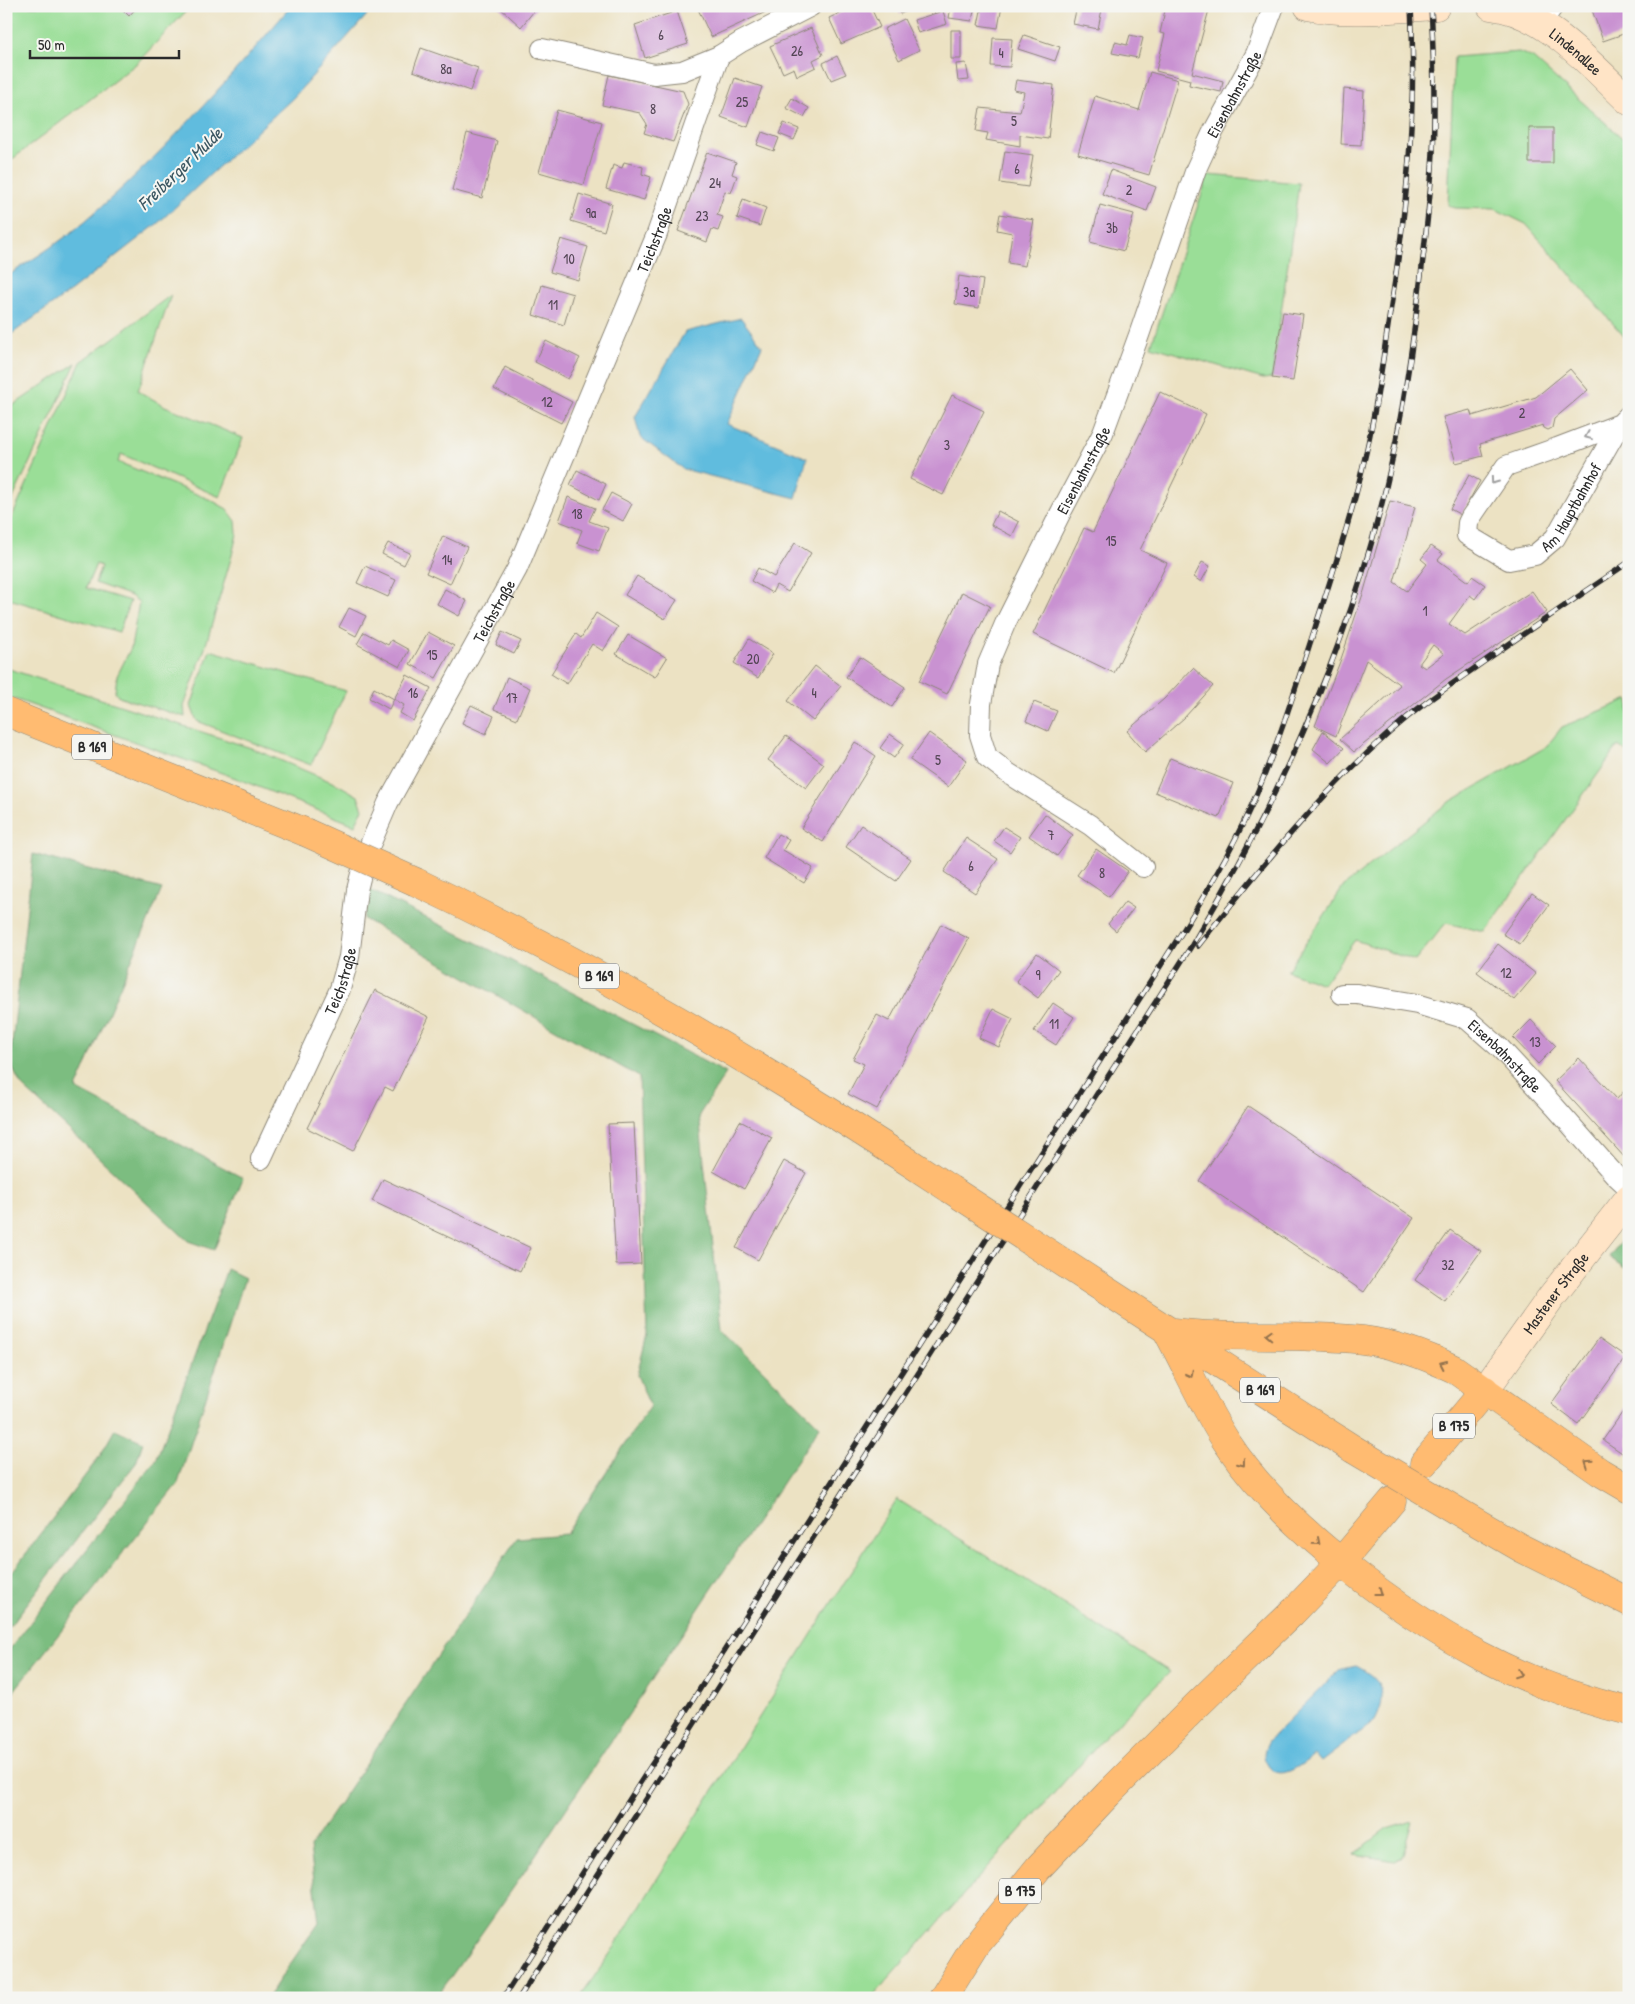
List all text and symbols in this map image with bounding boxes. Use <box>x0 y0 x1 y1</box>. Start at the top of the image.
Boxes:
street label: Lindenallee <box>1545 23 1607 81</box>
house number: 6 <box>658 25 664 44</box>
scale bar <box>30 28 179 60</box>
text: 50 m <box>38 34 65 55</box>
house number: 26 <box>791 41 803 60</box>
house number: 4 <box>998 43 1004 62</box>
street label: Eisenbahnstraße <box>1201 46 1267 142</box>
house number: 8a <box>440 59 452 78</box>
house number: 25 <box>736 92 748 111</box>
house number: 8 <box>650 99 656 118</box>
house number: 5 <box>1011 111 1017 130</box>
water label: Freiberger Mulde <box>132 121 228 216</box>
house number: 6 <box>1014 159 1020 178</box>
house number: 24 <box>709 173 721 192</box>
house number: 2 <box>1126 180 1133 199</box>
house number: 9a <box>586 203 597 222</box>
street label: Teichstraße <box>631 203 677 276</box>
house number: 23 <box>696 206 708 225</box>
house number: 3b <box>1106 218 1118 237</box>
house number: 10 <box>563 249 575 268</box>
house number: 3a <box>963 282 975 301</box>
house number: 11 <box>548 295 558 314</box>
house number: 12 <box>541 392 553 411</box>
house number: 2 <box>1519 403 1526 422</box>
street label: Eisenbahnstraße <box>1051 423 1116 518</box>
one-way arrow <box>1585 430 1593 440</box>
house number: 3 <box>944 435 950 454</box>
street label: Am Hauptbahnhof <box>1536 459 1607 557</box>
one-way arrow <box>1491 475 1500 485</box>
house number: 18 <box>571 504 583 523</box>
house number: 15 <box>1105 531 1117 550</box>
house number: 14 <box>442 550 452 569</box>
street label: Teichstraße <box>467 575 521 647</box>
house number: 1 <box>1422 601 1428 620</box>
house number: 15 <box>426 645 438 664</box>
house number: 20 <box>747 649 759 668</box>
house number: 16 <box>408 683 419 702</box>
house number: 4 <box>811 683 817 702</box>
house number: 17 <box>506 688 518 707</box>
road number: B 169 <box>72 734 112 760</box>
house number: 5 <box>935 750 941 769</box>
house number: 7 <box>1048 825 1055 844</box>
house number: 6 <box>968 856 974 875</box>
house number: 8 <box>1099 863 1105 882</box>
street label: Teichstraße <box>319 946 361 1018</box>
house number: 12 <box>1500 963 1512 982</box>
road number: B 169 <box>579 964 619 988</box>
house number: 9 <box>1035 965 1041 984</box>
house number: 11 <box>1049 1014 1059 1033</box>
street label: Eisenbahnstraße <box>1463 1014 1547 1098</box>
house number: 13 <box>1529 1032 1541 1051</box>
street label: Mastener Straße <box>1517 1247 1594 1338</box>
house number: 32 <box>1442 1255 1455 1274</box>
one-way arrow <box>1265 1330 1272 1340</box>
one-way arrow <box>1440 1360 1449 1370</box>
one-way arrow <box>1184 1369 1194 1378</box>
road number: B 169 <box>1240 1378 1280 1402</box>
road number: B 175 <box>1433 1414 1475 1438</box>
one-way arrow <box>1236 1457 1244 1466</box>
one-way arrow <box>1584 1460 1594 1469</box>
one-way arrow <box>1312 1536 1321 1545</box>
one-way arrow <box>1373 1586 1383 1595</box>
one-way arrow <box>1514 1668 1523 1678</box>
road number: B 175 <box>999 1878 1041 1904</box>

